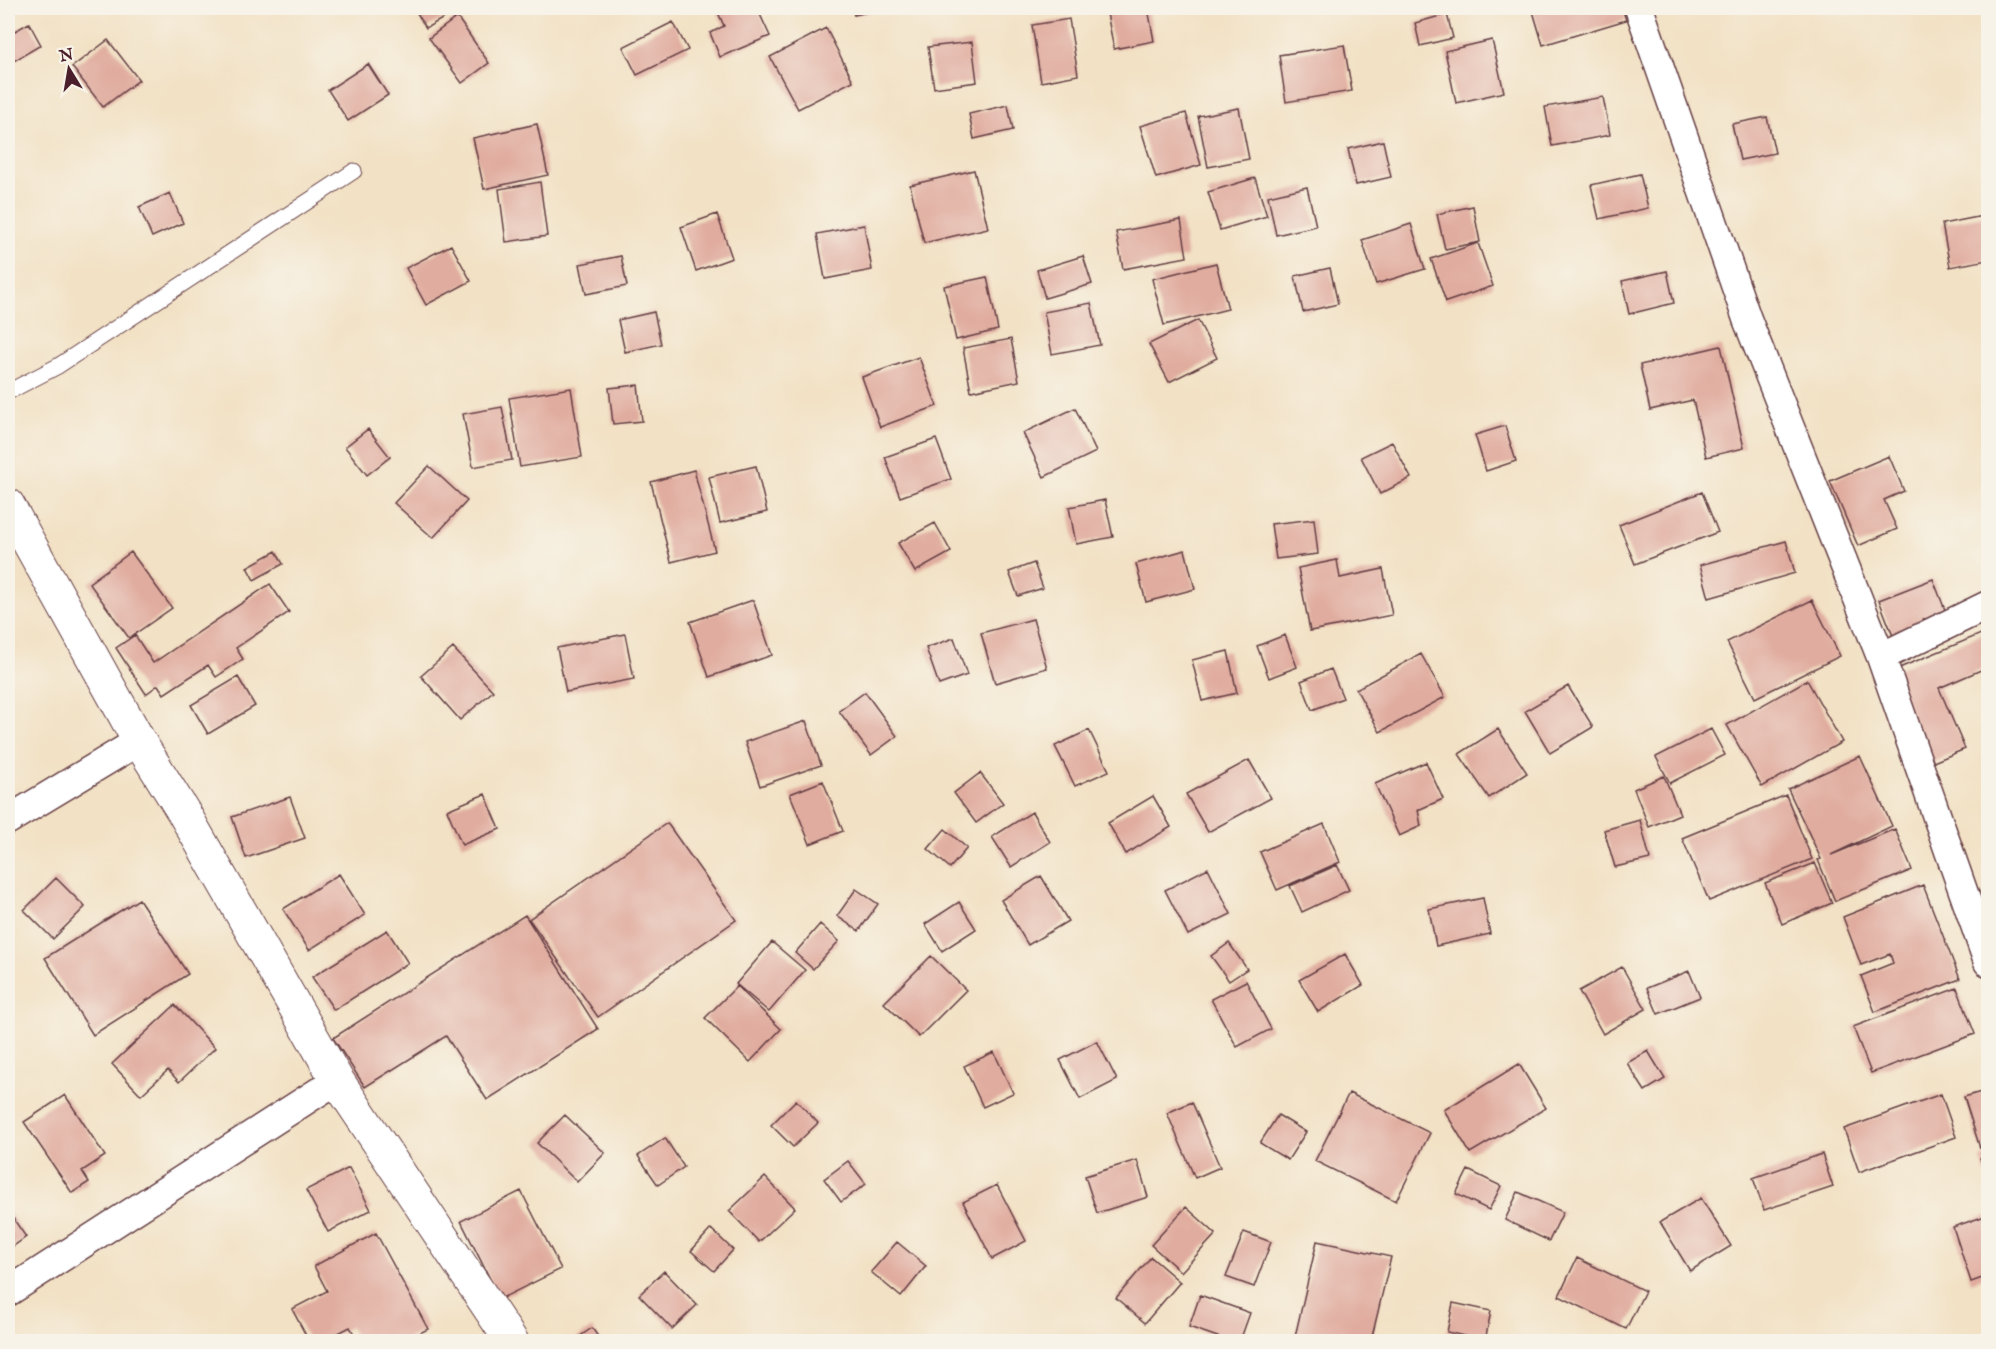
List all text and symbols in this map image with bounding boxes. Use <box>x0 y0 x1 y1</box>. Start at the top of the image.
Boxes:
north arrow <box>39 39 99 99</box>
text: N <box>57 45 75 68</box>

